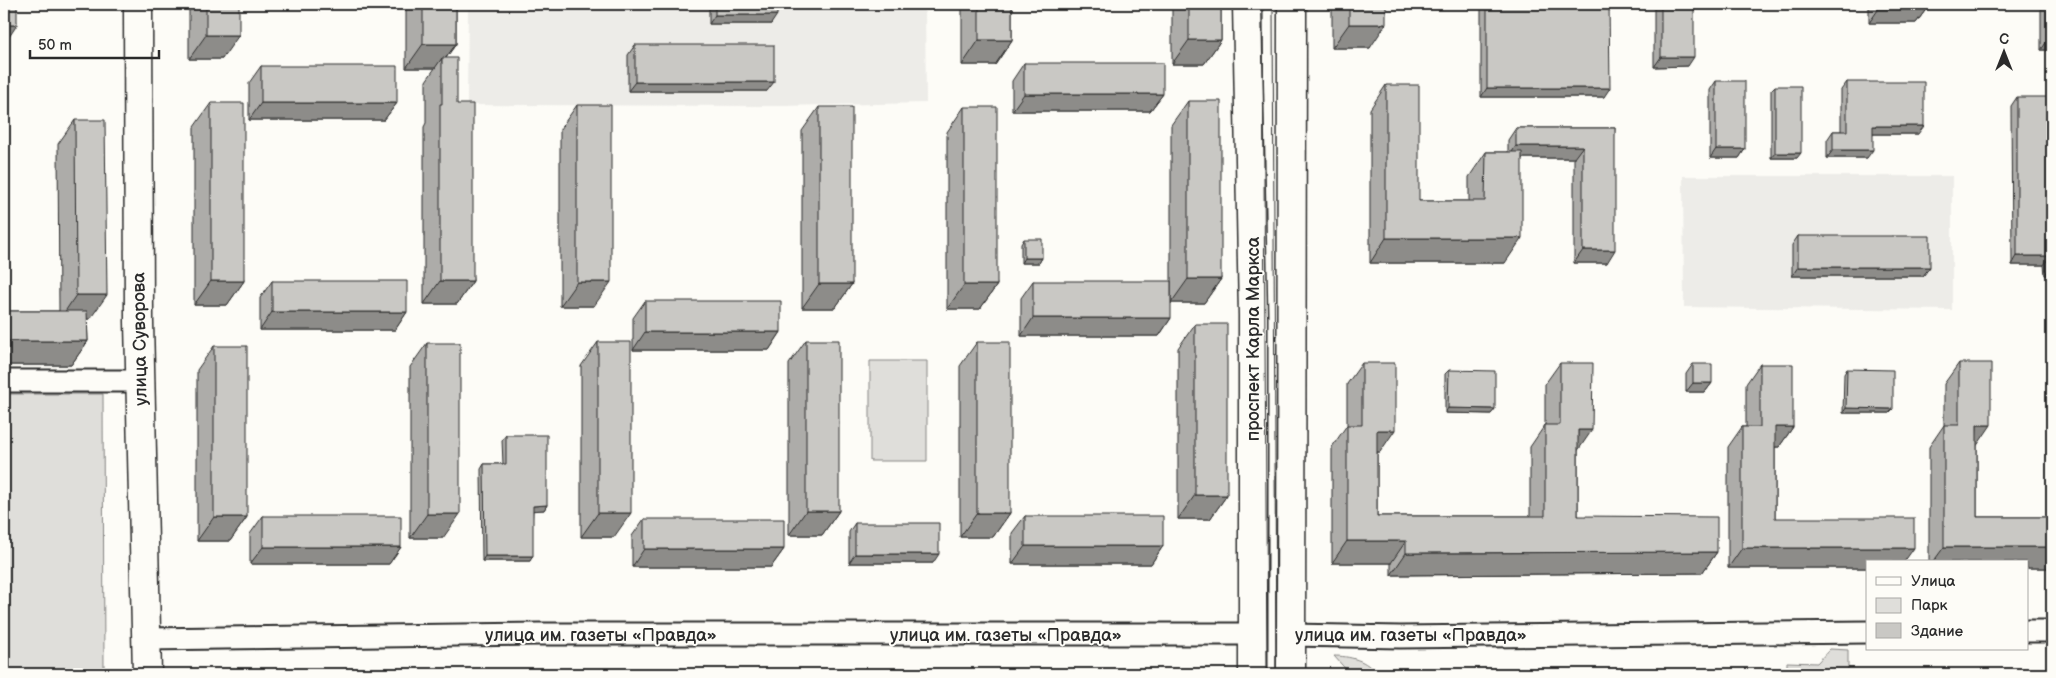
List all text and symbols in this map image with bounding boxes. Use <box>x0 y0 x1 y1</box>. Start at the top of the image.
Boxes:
scale bar <box>30 28 159 60</box>
north arrow <box>1978 28 2028 78</box>
text: С <box>1999 31 2009 48</box>
text: 50 m <box>38 36 72 55</box>
street label: проспект Карла Маркса <box>1243 236 1264 441</box>
street label: улица Суворова <box>128 272 152 406</box>
legend <box>1866 560 2028 650</box>
text: Улица <box>1911 572 1956 591</box>
text: Парк <box>1911 596 1948 615</box>
text: Здание <box>1911 622 1963 641</box>
street label: улица им. газеты «Правда» <box>485 625 717 646</box>
street label: улица им. газеты «Правда» <box>890 625 1122 646</box>
street label: улица им. газеты «Правда» <box>1295 625 1527 646</box>

